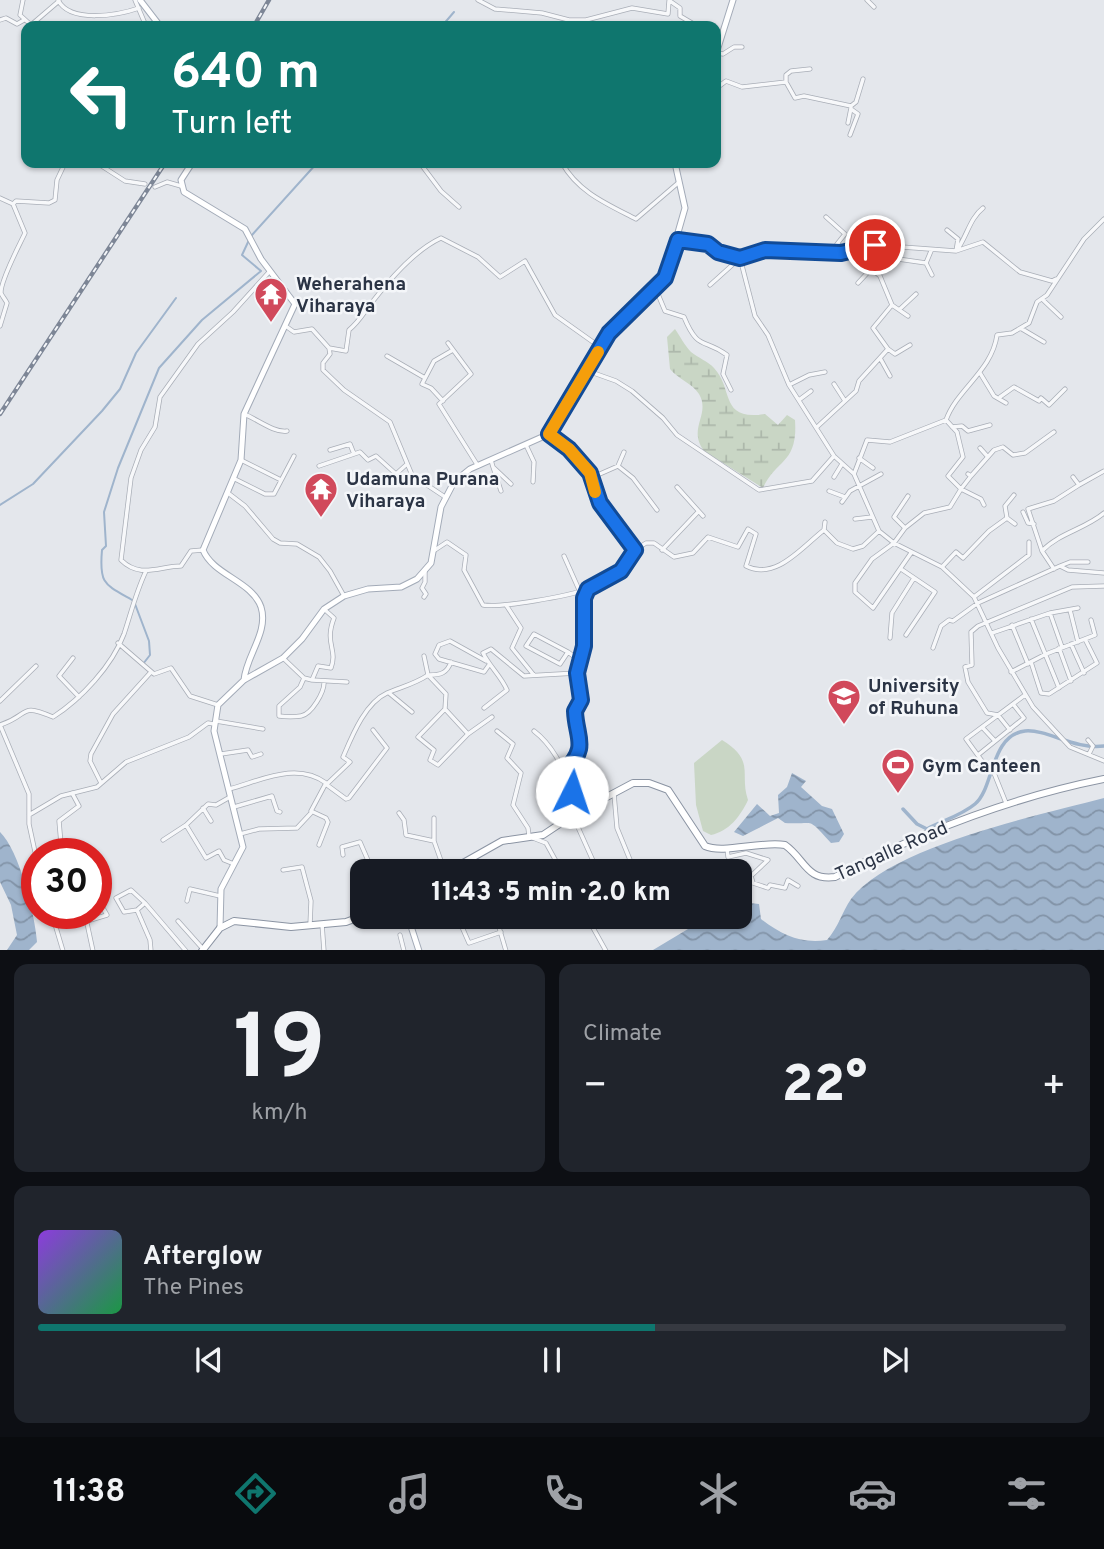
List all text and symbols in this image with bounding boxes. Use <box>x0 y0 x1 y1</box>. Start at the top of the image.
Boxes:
text: 640 m <box>171 44 320 106</box>
icon: left <box>56 49 147 140</box>
text: Turn left <box>171 105 292 145</box>
pin <box>845 215 905 275</box>
icon: arrive <box>856 226 894 264</box>
place label: Weherahena Viharaya <box>296 273 406 319</box>
temple icon: Weherahena Viharaya <box>252 275 290 324</box>
place label: Udamuna Purana Viharaya <box>346 468 499 514</box>
temple icon: Udamuna Purana Viharaya <box>302 470 340 519</box>
place label: University of Ruhuna <box>868 675 960 721</box>
school or university icon: University of Ruhuna <box>825 677 863 726</box>
sports icon: Gym Canteen <box>879 746 917 795</box>
position arrow <box>535 755 609 829</box>
place label: Gym Canteen <box>922 755 1041 779</box>
street label: Tangalle Road <box>832 816 952 887</box>
speed limit sign: 30 <box>21 838 112 929</box>
text: 11:43 · 5 min · 2.0 km <box>431 877 671 910</box>
text: 19 <box>233 996 326 1111</box>
text: Climate <box>583 1020 662 1049</box>
text: 22° <box>782 1054 867 1120</box>
text: − <box>583 1063 608 1112</box>
text: + <box>1041 1063 1066 1112</box>
text: km/h <box>252 1099 307 1128</box>
text: Afterglow <box>143 1241 263 1274</box>
text: The Pines <box>143 1274 244 1303</box>
icon: previous <box>190 1341 228 1379</box>
icon: pause <box>533 1341 571 1379</box>
icon: next <box>876 1341 914 1379</box>
icon: directions <box>231 1469 280 1518</box>
icon: music <box>385 1469 434 1518</box>
icon: phone <box>539 1469 588 1518</box>
icon: climate <box>694 1469 743 1518</box>
icon: car <box>848 1469 897 1518</box>
icon: filters <box>1002 1469 1051 1518</box>
text: 11:38 <box>53 1473 125 1513</box>

